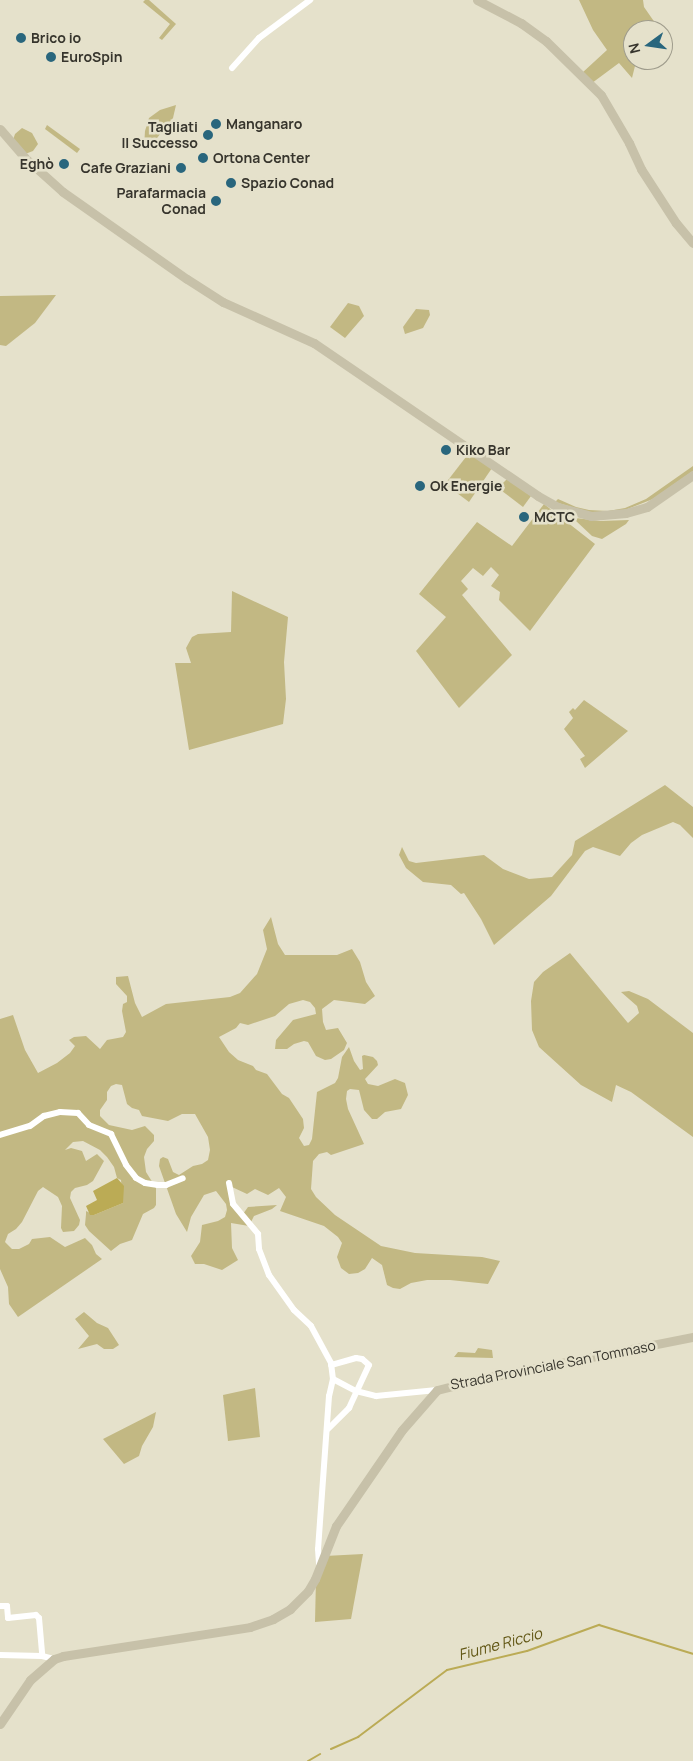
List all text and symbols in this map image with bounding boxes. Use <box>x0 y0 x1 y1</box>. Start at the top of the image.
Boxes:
north arrow <box>623 20 673 70</box>
place label: Brico io <box>31 30 81 46</box>
marker: Brico io <box>15 32 27 44</box>
text: N <box>623 41 644 56</box>
place label: EuroSpin <box>61 49 123 65</box>
marker: EuroSpin <box>45 51 57 63</box>
place label: Manganaro <box>226 116 302 132</box>
marker: Manganaro <box>210 118 222 130</box>
place label: Tagliati Il Successo <box>121 119 198 152</box>
marker: Tagliati Il Successo <box>202 129 214 141</box>
place label: Ortona Center <box>213 150 310 166</box>
marker: Ortona Center <box>197 152 209 164</box>
place label: Eghò <box>20 156 54 172</box>
marker: Eghò <box>58 158 70 170</box>
place label: Cafe Graziani <box>80 160 171 176</box>
marker: Cafe Graziani <box>175 162 187 174</box>
place label: Spazio Conad <box>241 175 334 191</box>
marker: Spazio Conad <box>225 177 237 189</box>
place label: Parafarmacia Conad <box>116 185 206 218</box>
marker: Parafarmacia Conad <box>210 195 222 207</box>
place label: Kiko Bar <box>456 442 510 458</box>
marker: Kiko Bar <box>440 444 452 456</box>
place label: Ok Energie <box>430 478 502 494</box>
marker: Ok Energie <box>414 480 426 492</box>
place label: MCTC <box>534 509 575 525</box>
marker: MCTC <box>518 511 530 523</box>
street label: Strada Provinciale San Tommaso <box>449 1337 657 1393</box>
water label: Fiume Riccio <box>456 1624 544 1664</box>

